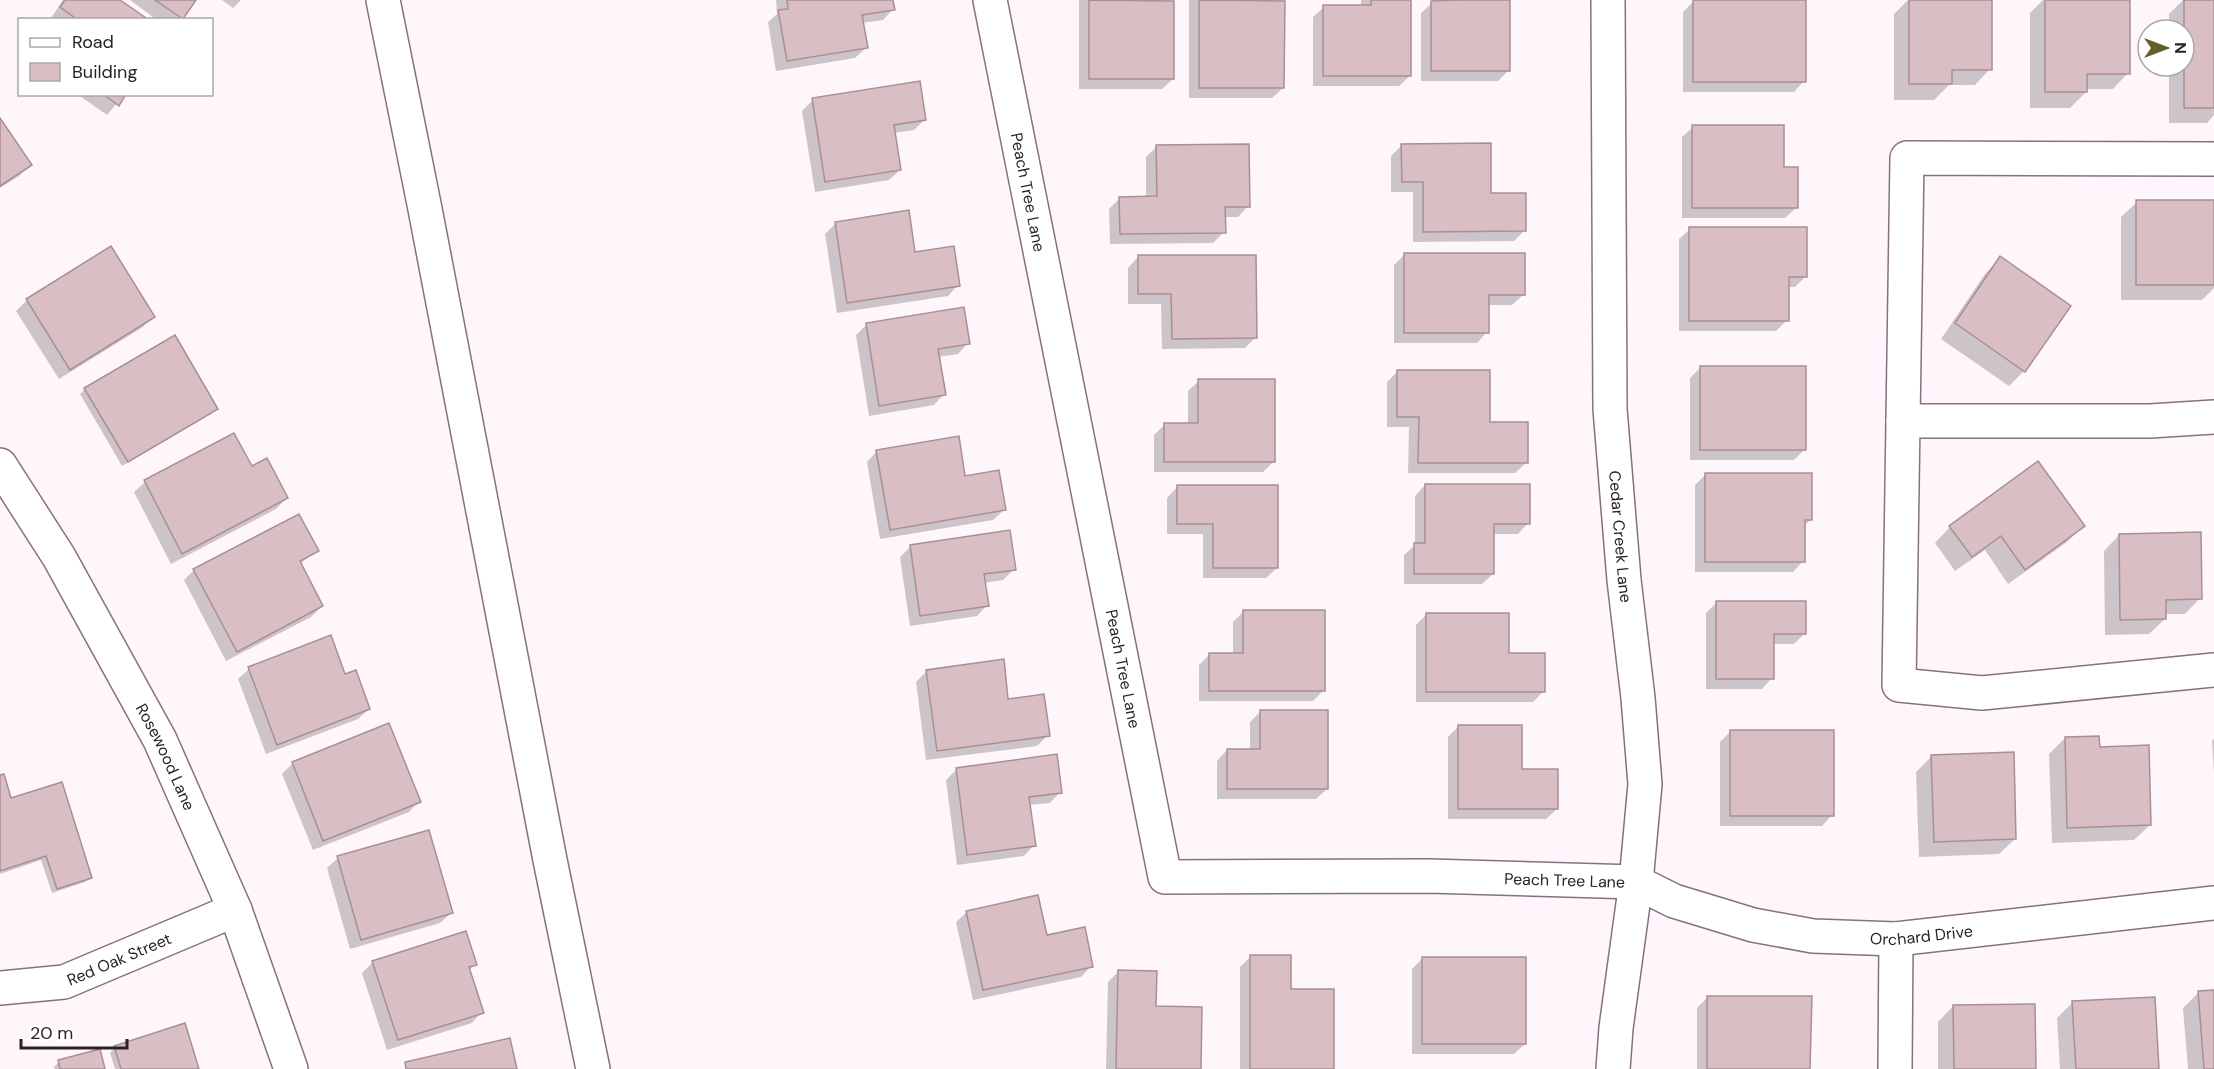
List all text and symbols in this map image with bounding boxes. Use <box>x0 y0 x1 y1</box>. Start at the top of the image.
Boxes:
legend <box>18 18 213 96</box>
north arrow <box>2136 18 2196 78</box>
text: Road <box>72 30 114 54</box>
text: N <box>2170 42 2191 54</box>
text: Building <box>72 60 137 84</box>
street label: Peach Tree Lane <box>1006 131 1050 254</box>
street label: Cedar Creek Lane <box>1604 470 1637 604</box>
street label: Peach Tree Lane <box>1101 608 1145 730</box>
street label: Rosewood Lane <box>131 700 200 814</box>
street label: Peach Tree Lane <box>1504 868 1625 893</box>
street label: Orchard Drive <box>1870 920 1974 950</box>
street label: Red Oak Street <box>64 928 175 991</box>
scale bar <box>21 1012 128 1050</box>
text: 20 m <box>30 1021 73 1045</box>

